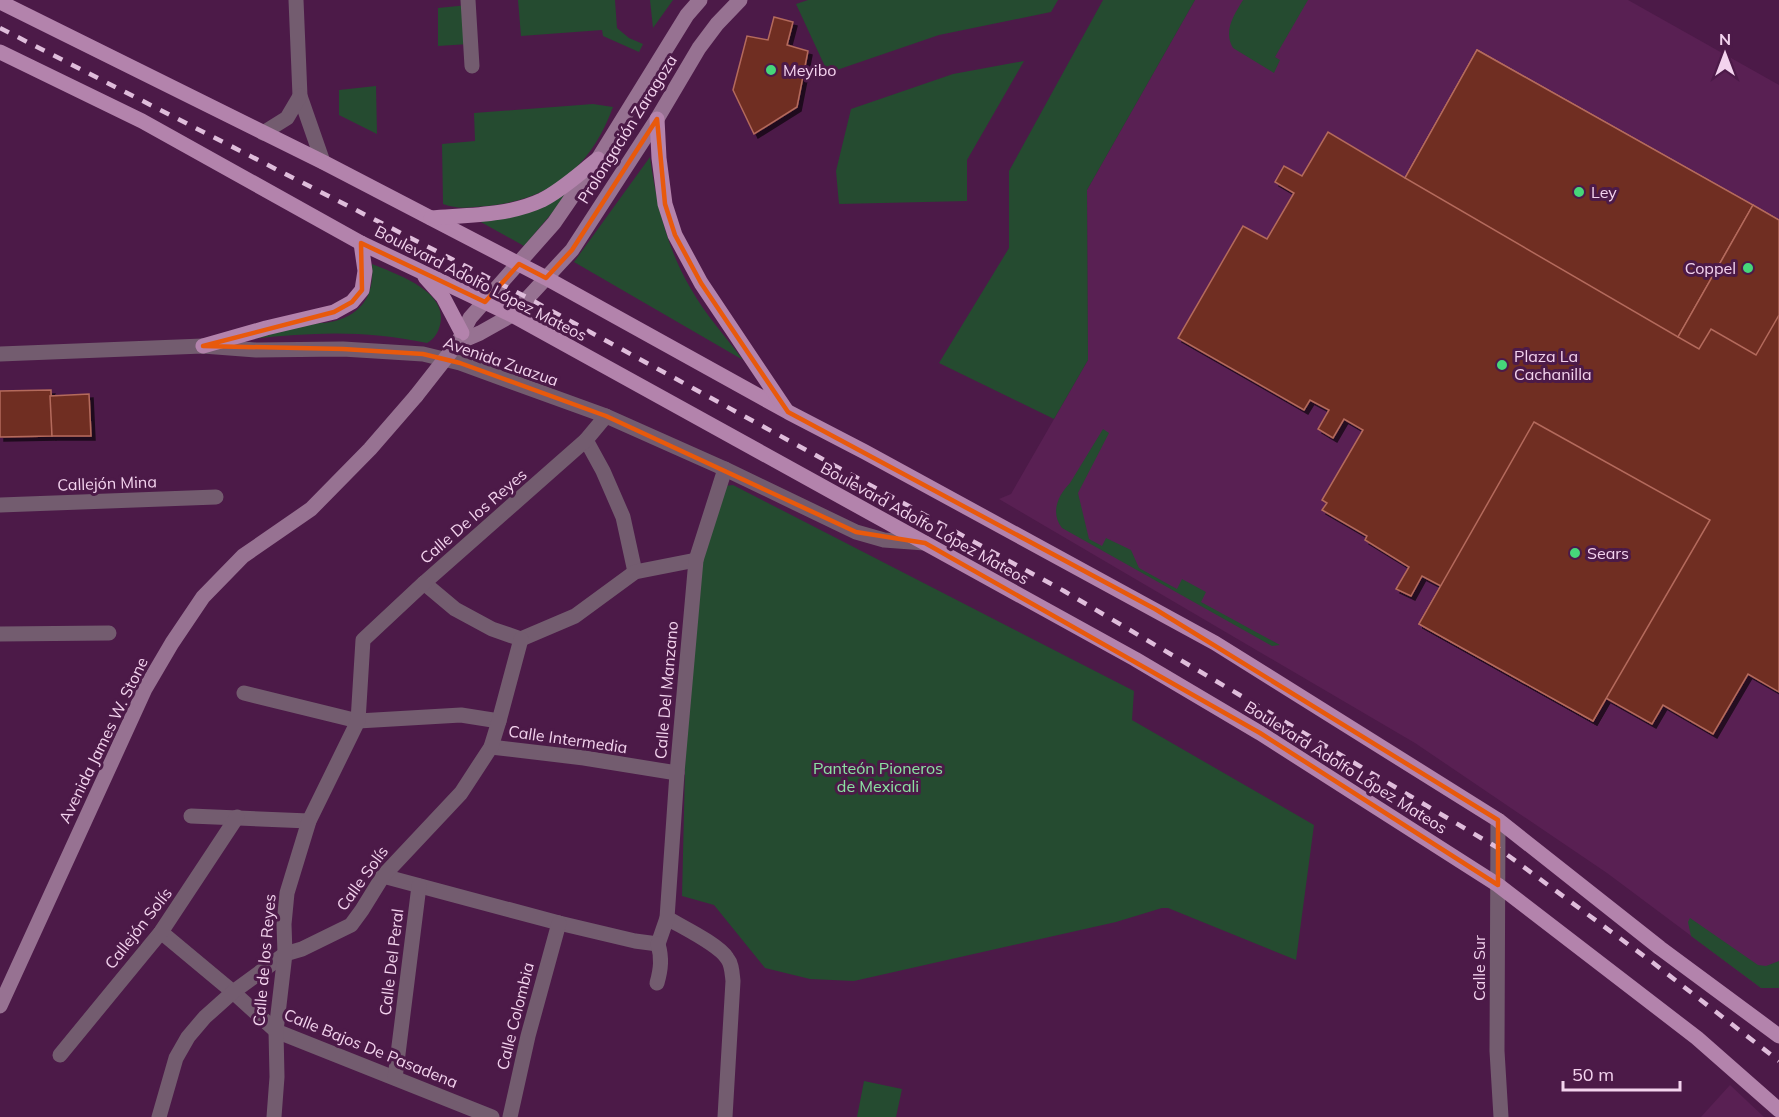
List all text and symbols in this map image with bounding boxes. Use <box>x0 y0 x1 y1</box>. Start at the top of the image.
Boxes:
north arrow <box>1695 24 1755 84</box>
text: N <box>1719 29 1731 49</box>
street label: Prolongación Zaragoza <box>573 51 681 207</box>
place label: Meyibo <box>783 60 836 80</box>
marker: Meyibo <box>764 63 778 77</box>
place label: Ley <box>1591 182 1617 202</box>
marker: Ley <box>1572 185 1586 199</box>
street label: Boulevard Adolfo López Mateos <box>372 221 590 345</box>
place label: Coppel <box>1685 258 1736 278</box>
marker: Coppel <box>1741 261 1755 275</box>
street label: Avenida Zuazua <box>441 332 561 390</box>
place label: Plaza La Cachanilla <box>1514 346 1592 384</box>
marker: Plaza La Cachanilla <box>1495 358 1509 372</box>
street label: Boulevard Adolfo López Mateos <box>817 457 1033 589</box>
street label: Calle De los Reyes <box>415 464 531 568</box>
street label: Callejón Mina <box>57 471 157 495</box>
place label: Sears <box>1587 543 1629 563</box>
marker: Sears <box>1568 546 1582 560</box>
street label: Calle Del Manzano <box>650 620 682 760</box>
street label: Avenida James W. Stone <box>54 654 152 826</box>
street label: Boulevard Adolfo López Mateos <box>1241 696 1451 838</box>
street label: Calle Intermedia <box>507 721 629 757</box>
park label: Panteón Pioneros de Mexicali <box>813 758 943 796</box>
street label: Calle Solís <box>332 842 392 914</box>
street label: Callejón Solís <box>100 883 176 973</box>
street label: Calle de los Reyes <box>248 893 280 1027</box>
street label: Calle Del Peral <box>375 908 407 1016</box>
street label: Calle Sur <box>1469 935 1489 1001</box>
street label: Calle Colombia <box>492 960 538 1072</box>
street label: Calle Bajos De Pasadena <box>281 1004 461 1092</box>
scale bar <box>1563 1054 1680 1092</box>
text: 50 m <box>1572 1063 1614 1086</box>

